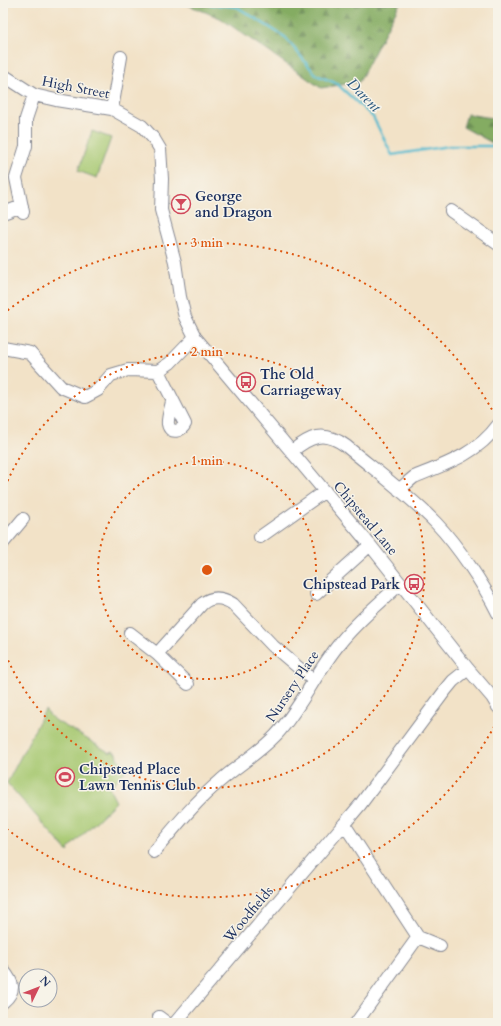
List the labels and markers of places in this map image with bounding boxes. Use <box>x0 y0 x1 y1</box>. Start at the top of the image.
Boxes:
place label: George and Dragon <box>195 187 272 222</box>
bar icon: George and Dragon <box>170 193 192 215</box>
place label: The Old Carriageway <box>260 365 342 400</box>
bus stop icon: The Old Carriageway <box>235 371 257 393</box>
centre of rings <box>200 563 214 577</box>
bus stop icon: Chipstead Park <box>403 573 425 595</box>
place label: Chipstead Park <box>303 575 400 594</box>
place label: Chipstead Place Lawn Tennis Club <box>79 760 196 795</box>
sports icon: Chipstead Place Lawn Tennis Club <box>54 766 76 788</box>

